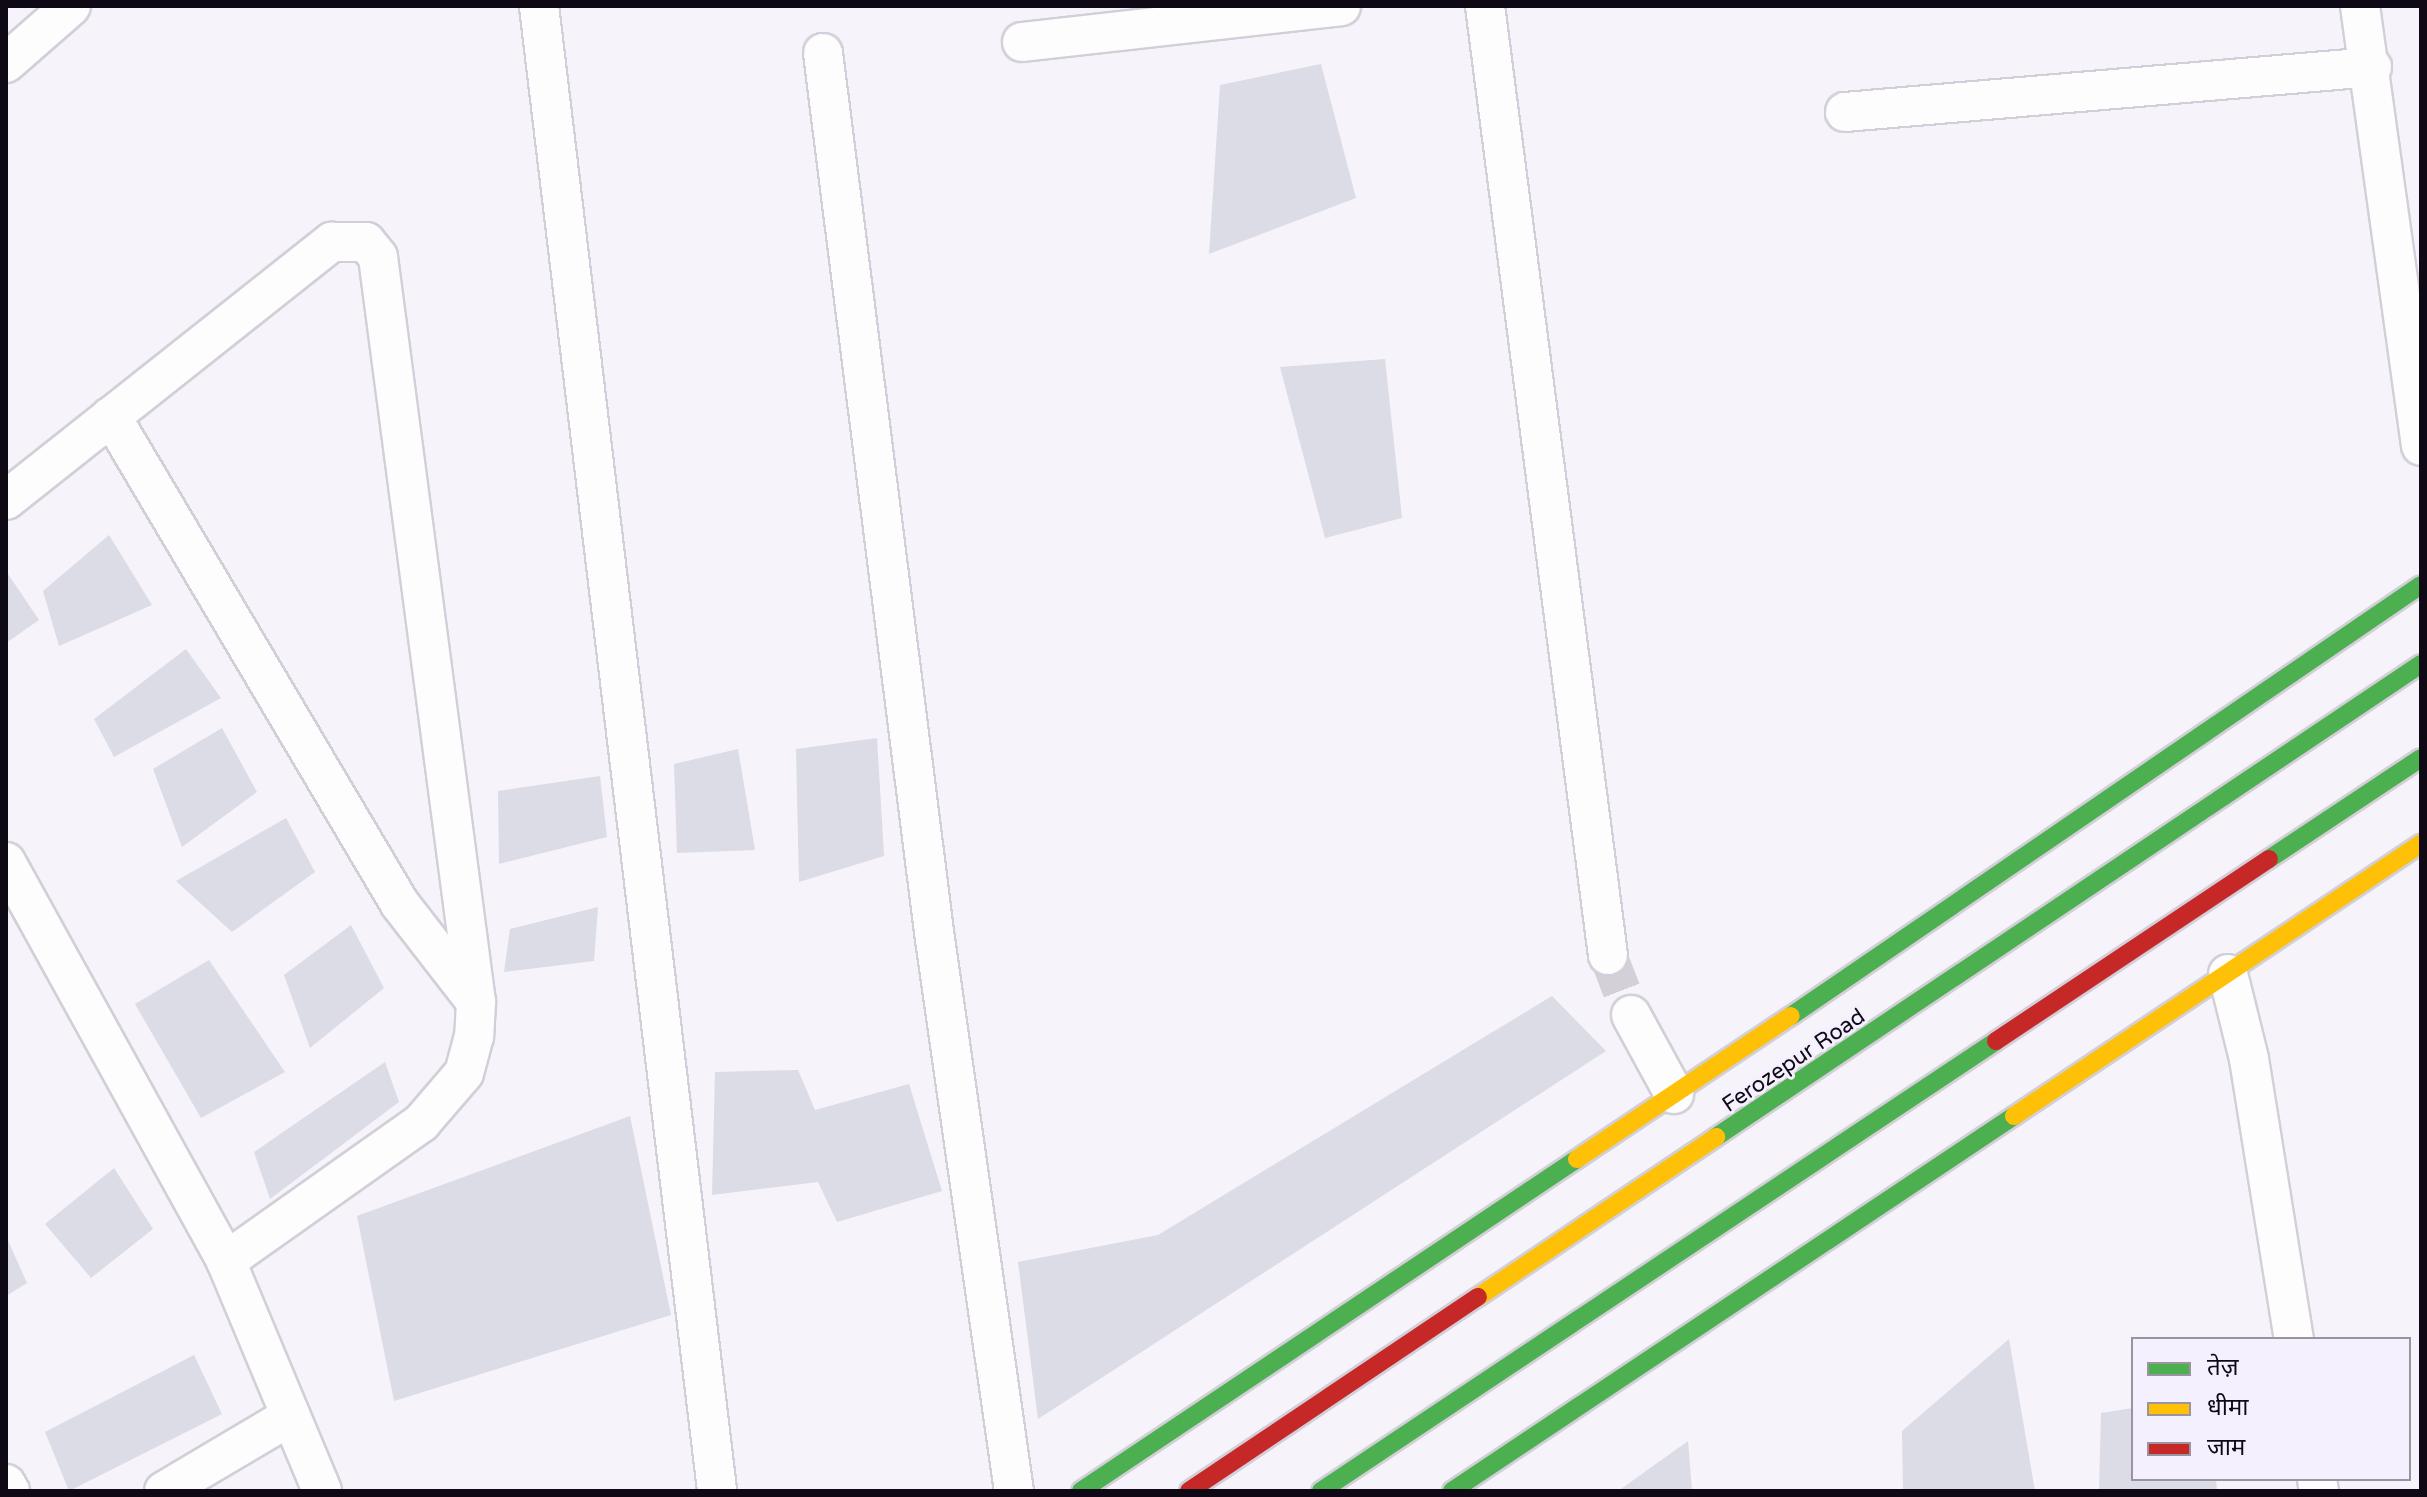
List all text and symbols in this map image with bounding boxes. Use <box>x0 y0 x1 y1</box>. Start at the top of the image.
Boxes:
street label: Ferozepur Road <box>1718 1003 1870 1119</box>
legend <box>2131 1337 2411 1481</box>
text: तेज़ <box>2207 1353 2239 1382</box>
text: धीमा <box>2207 1393 2249 1422</box>
text: जाम <box>2207 1433 2245 1462</box>

